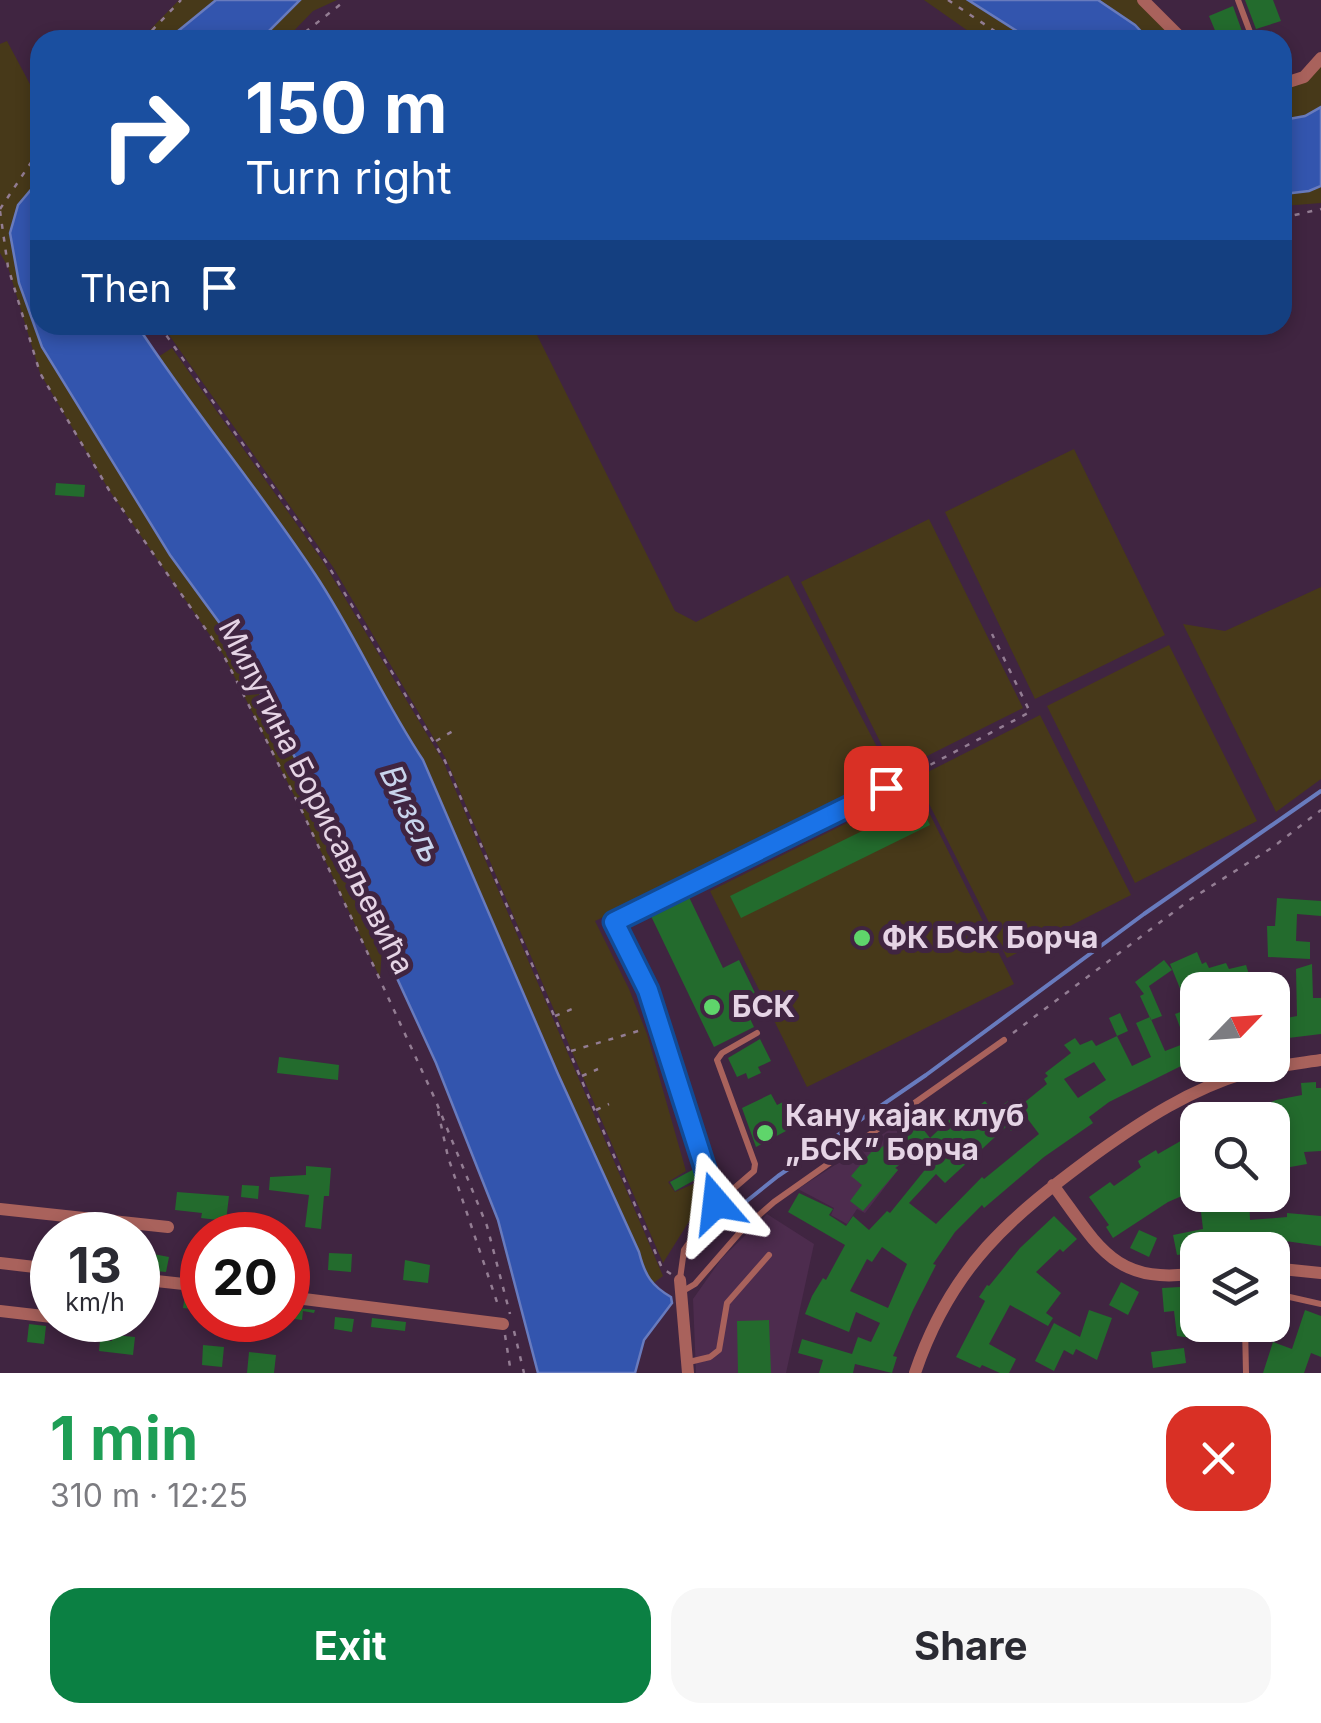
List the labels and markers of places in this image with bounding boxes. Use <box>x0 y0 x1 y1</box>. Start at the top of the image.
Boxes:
pin <box>844 746 929 831</box>
place label: ФК БСК Борча <box>882 919 1099 955</box>
marker: ФК БСК Борча <box>851 927 873 949</box>
place label: БСК <box>732 988 795 1024</box>
marker: БСК <box>701 996 723 1018</box>
place label: Кану кајак клуб „БСК” Борча <box>785 1097 1024 1167</box>
marker: Кану кајак клуб „БСК” Борча <box>754 1122 776 1144</box>

